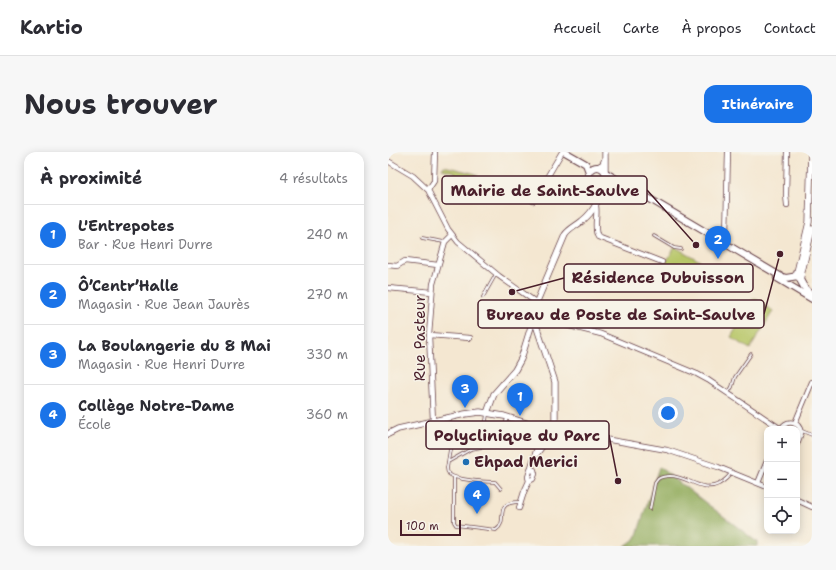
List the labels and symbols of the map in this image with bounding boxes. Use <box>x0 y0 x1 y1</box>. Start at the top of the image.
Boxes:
callout: Mairie de Saint-Saulve <box>442 176 647 204</box>
text: Mairie de Saint-Saulve <box>450 180 640 201</box>
pin: 2 <box>705 226 731 259</box>
callout: Résidence Dubuisson <box>564 264 753 292</box>
text: Résidence Dubuisson <box>571 267 745 288</box>
street label: Rue Pasteur <box>410 295 430 381</box>
callout: Bureau de Poste de Saint-Saulve <box>478 300 764 328</box>
text: Bureau de Poste de Saint-Saulve <box>486 304 756 325</box>
pin: 3 <box>452 375 478 408</box>
pin: 1 <box>507 383 533 416</box>
your location <box>658 403 678 423</box>
callout: Polyclinique du Parc <box>426 421 609 449</box>
text: Polyclinique du Parc <box>434 425 600 446</box>
place label: Ehpad Merici <box>474 452 578 472</box>
marker: Ehpad Merici <box>461 457 471 467</box>
pin: 4 <box>464 481 490 514</box>
scale bar <box>400 518 461 537</box>

